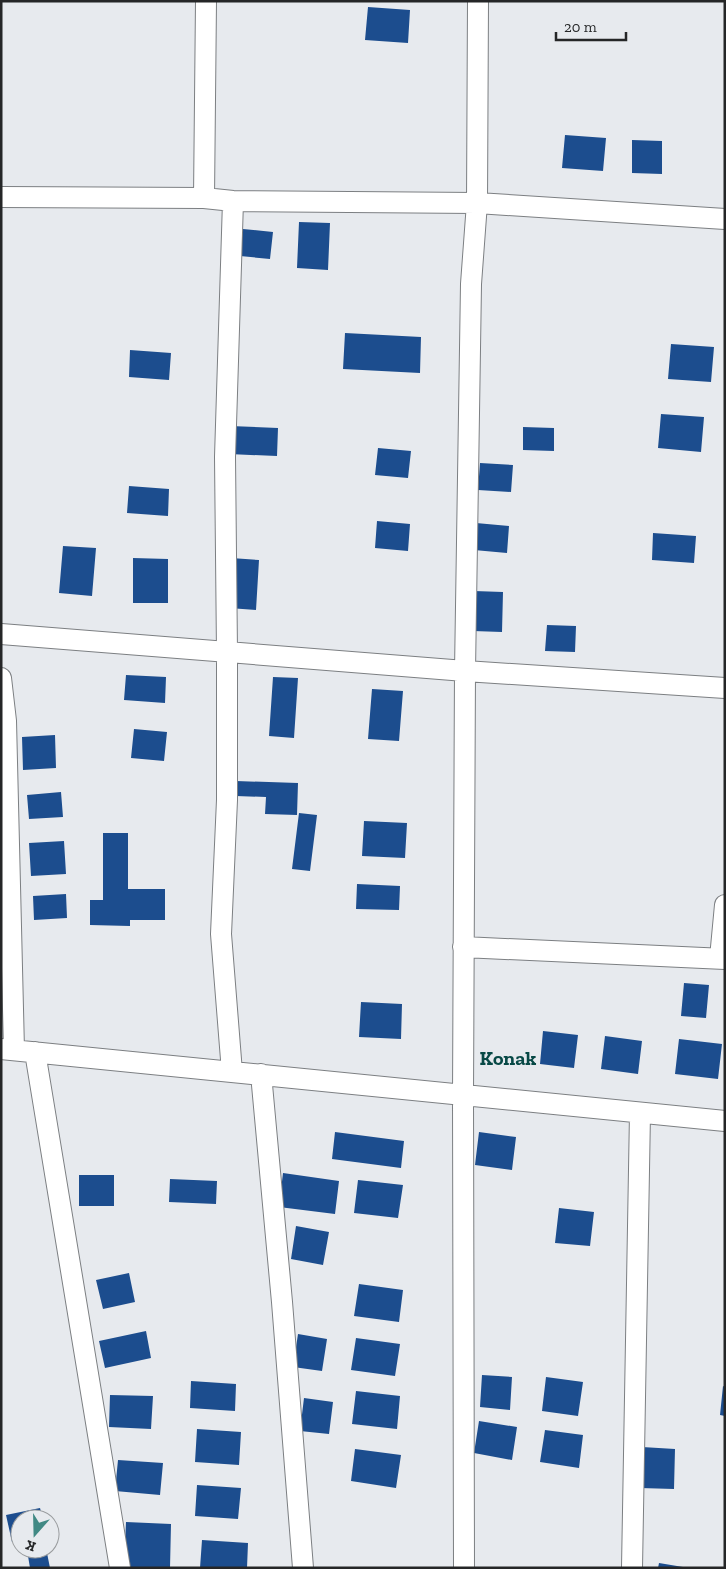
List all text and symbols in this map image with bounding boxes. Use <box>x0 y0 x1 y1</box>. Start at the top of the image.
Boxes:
scale bar <box>556 10 626 42</box>
text: 20 m <box>564 18 597 36</box>
district label: Konak <box>480 1046 536 1070</box>
north arrow <box>10 1509 60 1559</box>
text: K <box>23 1536 38 1555</box>

